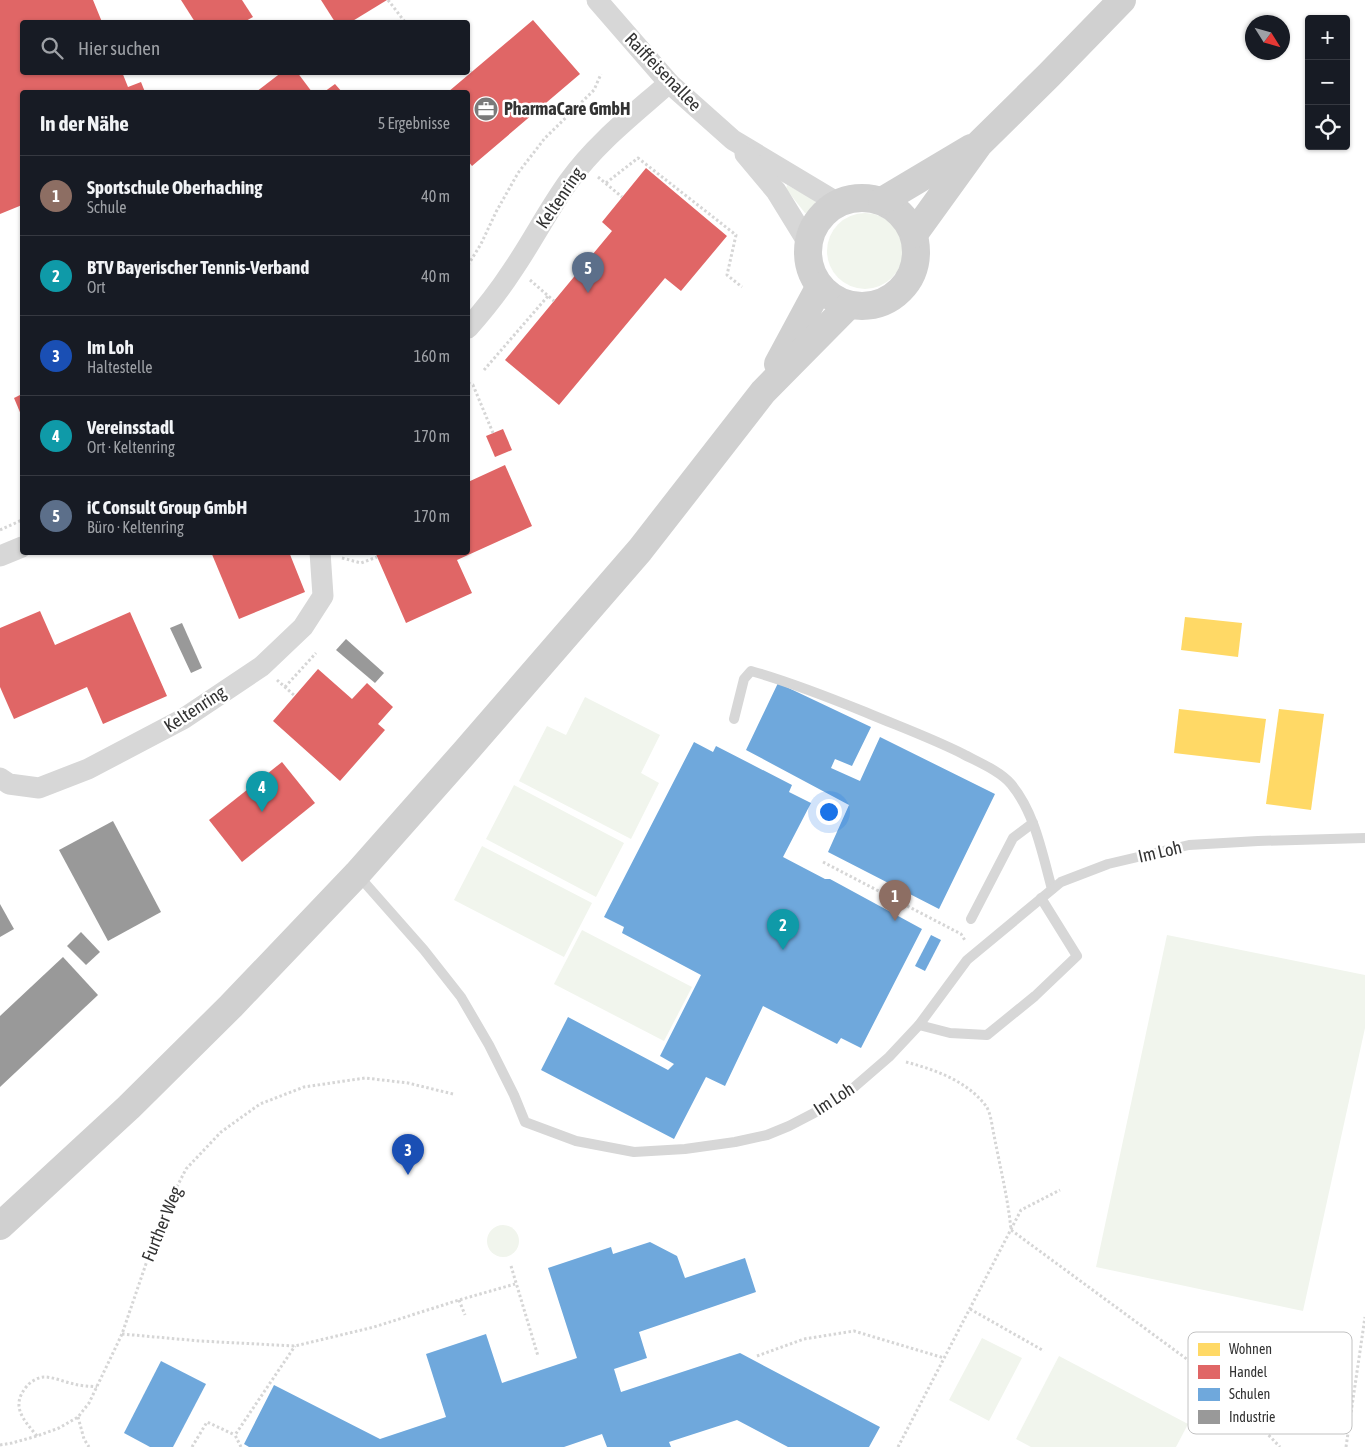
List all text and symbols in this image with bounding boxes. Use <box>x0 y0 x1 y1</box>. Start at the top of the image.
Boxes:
north arrow <box>1245 15 1290 60</box>
map controls <box>1305 15 1350 150</box>
button: + <box>1305 15 1350 60</box>
search box <box>20 20 470 75</box>
street label: Raiffeisenallee <box>621 28 706 115</box>
icon: search <box>38 34 66 62</box>
text: Hier suchen <box>78 37 160 59</box>
button: − <box>1305 60 1350 105</box>
office icon: PharmaCare GmbH <box>473 96 499 122</box>
place label: PharmaCare GmbH <box>504 98 630 119</box>
button: locate <box>1305 105 1350 150</box>
text: In der Nähe <box>40 111 129 135</box>
text: 5 Ergebnisse <box>378 114 450 132</box>
street label: Keltenring <box>532 163 588 232</box>
text: Sportschule Oberhaching <box>87 176 262 198</box>
text: 1 <box>52 187 60 205</box>
text: 40 m <box>421 187 450 205</box>
text: Schule <box>87 198 126 216</box>
pin: 5 <box>572 252 604 293</box>
text: BTV Bayerischer Tennis-Verband <box>87 256 309 278</box>
text: 2 <box>52 267 60 285</box>
text: 40 m <box>421 267 450 285</box>
text: Ort <box>87 278 106 296</box>
text: Im Loh <box>87 336 134 358</box>
text: 3 <box>52 347 60 365</box>
text: 160 m <box>414 347 450 365</box>
text: Haltestelle <box>87 358 153 376</box>
text: Vereinsstadl <box>87 416 174 438</box>
text: 4 <box>52 427 60 445</box>
text: 170 m <box>414 427 450 445</box>
text: Ort · Keltenring <box>87 438 175 456</box>
text: iC Consult Group GmbH <box>87 496 247 518</box>
text: 5 <box>52 507 60 525</box>
text: 170 m <box>414 507 450 525</box>
text: Büro · Keltenring <box>87 518 184 536</box>
street label: Keltenring <box>160 681 230 736</box>
pin: 4 <box>246 771 278 812</box>
your location <box>816 799 842 825</box>
street label: Im Loh <box>1136 836 1184 867</box>
pin: 1 <box>879 880 911 921</box>
pin: 2 <box>767 909 799 950</box>
street label: Im Loh <box>809 1078 858 1119</box>
pin: 3 <box>392 1134 424 1175</box>
street label: Further Weg <box>137 1183 186 1264</box>
legend <box>1188 1332 1352 1434</box>
text: Wohnen <box>1229 1341 1272 1357</box>
text: Handel <box>1229 1364 1267 1380</box>
text: Schulen <box>1229 1386 1270 1402</box>
text: Industrie <box>1229 1409 1275 1425</box>

